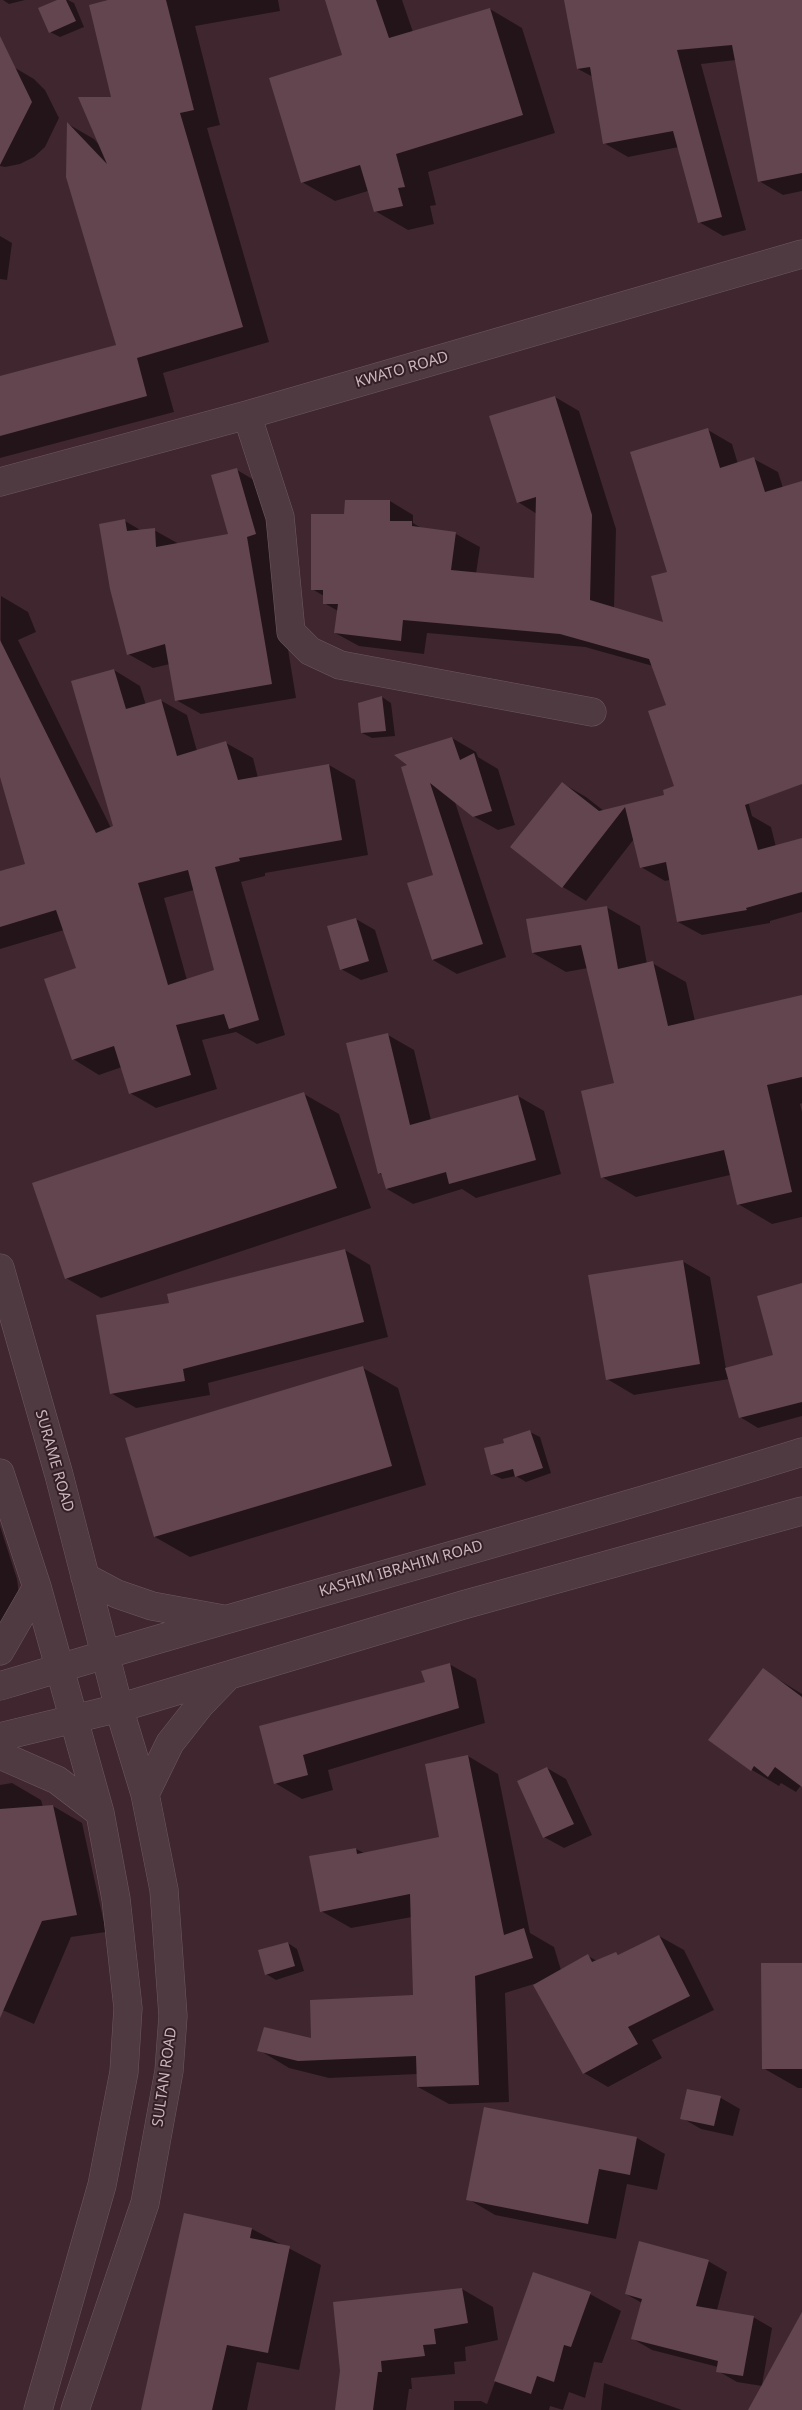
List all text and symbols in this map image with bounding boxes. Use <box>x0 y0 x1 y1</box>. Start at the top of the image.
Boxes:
street label: KWATO ROAD <box>353 348 451 392</box>
street label: SURAME ROAD <box>31 1408 77 1514</box>
street label: KASHIM IBRAHIM ROAD <box>317 1537 485 1601</box>
street label: SULTAN ROAD <box>149 2026 181 2128</box>

